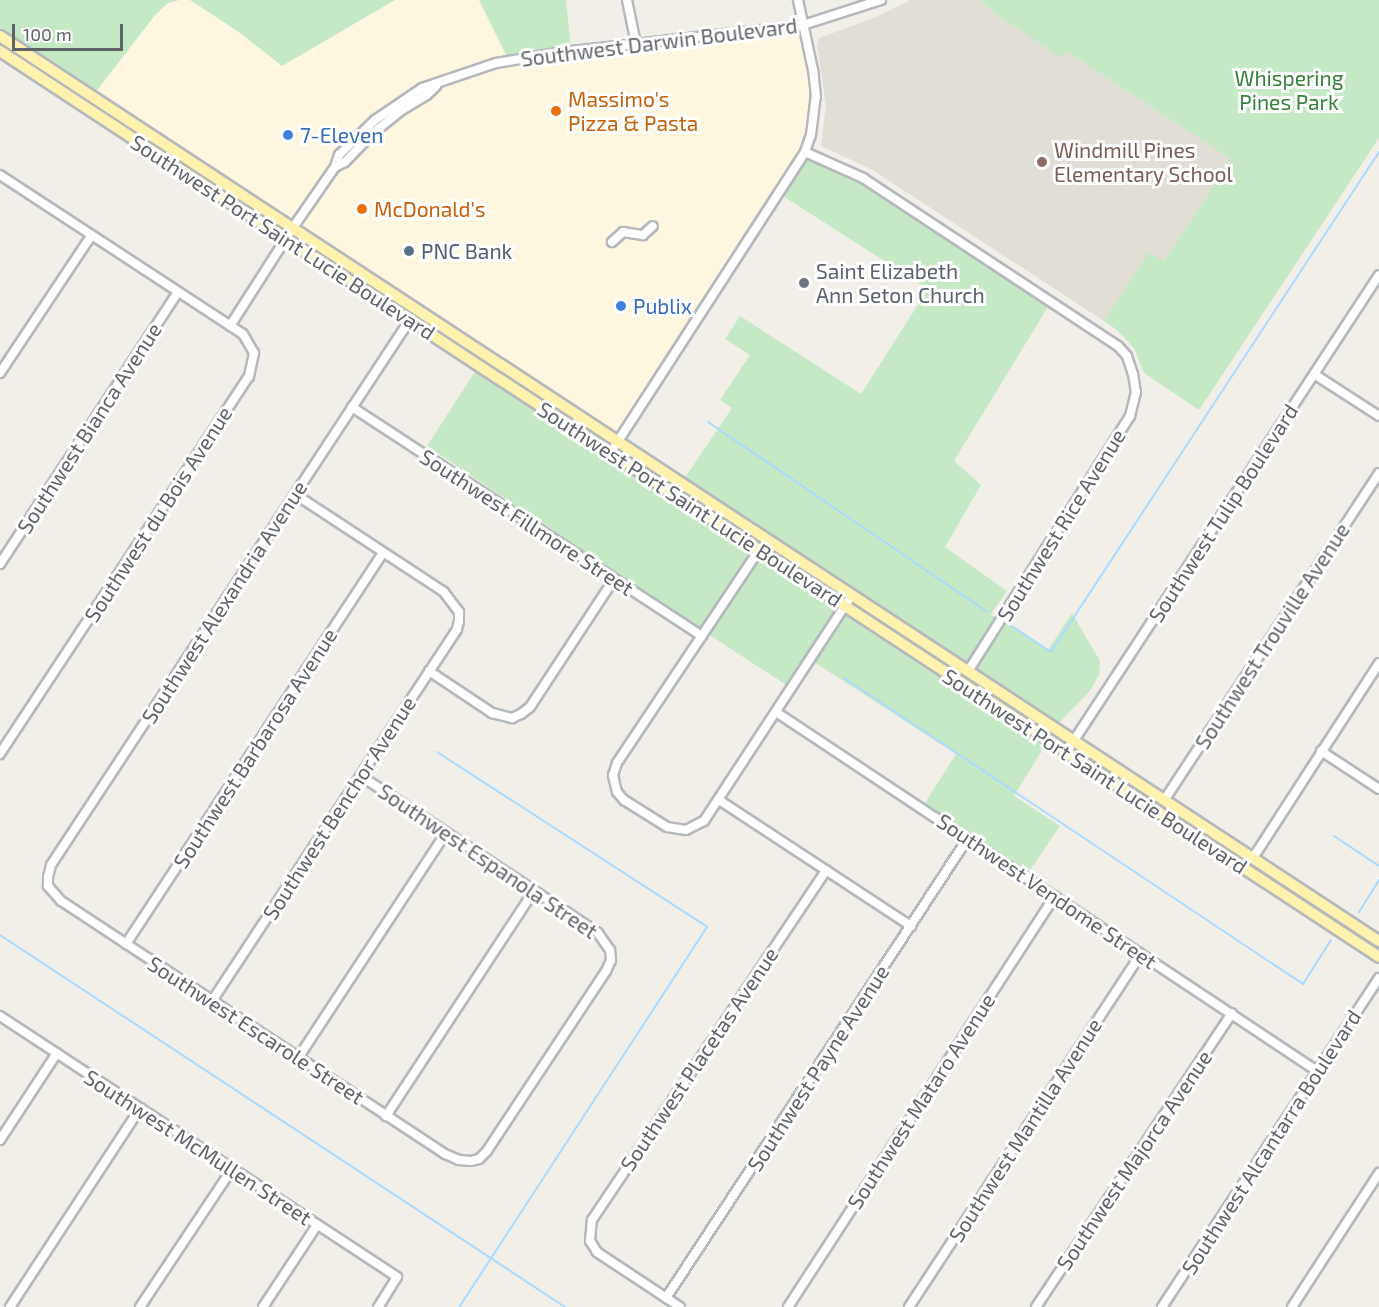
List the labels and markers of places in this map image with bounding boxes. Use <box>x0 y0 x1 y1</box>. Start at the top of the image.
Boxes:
place label: Massimo's Pizza & Pasta <box>568 86 698 136</box>
marker: Massimo's Pizza & Pasta <box>549 104 563 118</box>
place label: 7-Eleven <box>300 122 383 148</box>
marker: 7-Eleven <box>281 128 295 142</box>
place label: Windmill Pines Elementary School <box>1054 137 1233 187</box>
marker: Windmill Pines Elementary School <box>1035 155 1049 169</box>
place label: McDonald's <box>374 196 486 222</box>
marker: McDonald's <box>355 202 369 216</box>
place label: PNC Bank <box>421 238 512 264</box>
marker: PNC Bank <box>402 244 416 258</box>
place label: Saint Elizabeth Ann Seton Church <box>816 258 985 308</box>
marker: Saint Elizabeth Ann Seton Church <box>797 276 811 290</box>
place label: Publix <box>633 293 692 319</box>
marker: Publix <box>614 299 628 313</box>

